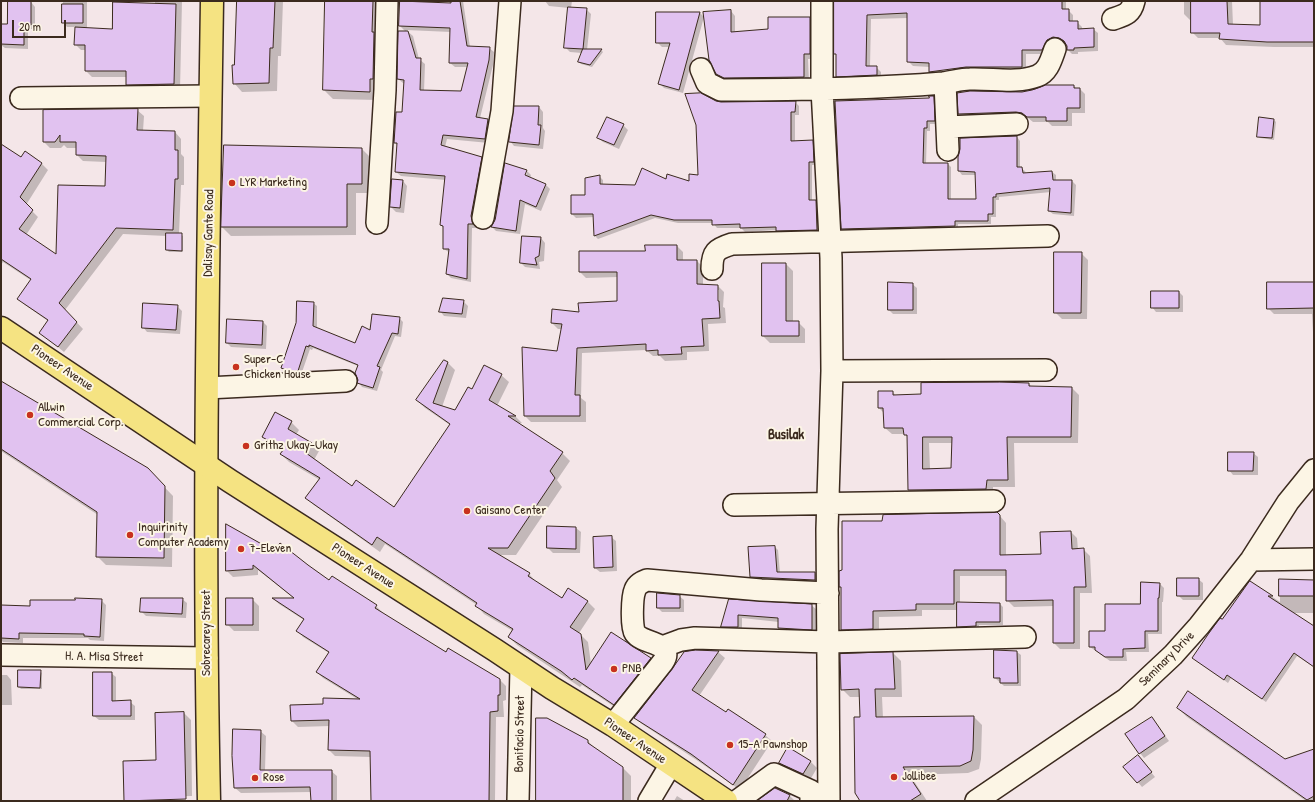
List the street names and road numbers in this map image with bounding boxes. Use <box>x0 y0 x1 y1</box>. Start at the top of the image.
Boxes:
street label: Dalisay Gante Road <box>200 189 218 277</box>
street label: Pioneer Avenue <box>28 342 96 394</box>
street label: Pioneer Avenue <box>329 540 397 592</box>
street label: Sobrecarey Street <box>199 590 215 676</box>
street label: Seminary Drive <box>1136 628 1198 690</box>
street label: H. A. Misa Street <box>65 649 143 665</box>
street label: Bonifacio Street <box>512 695 528 773</box>
street label: Pioneer Avenue <box>601 715 669 767</box>

